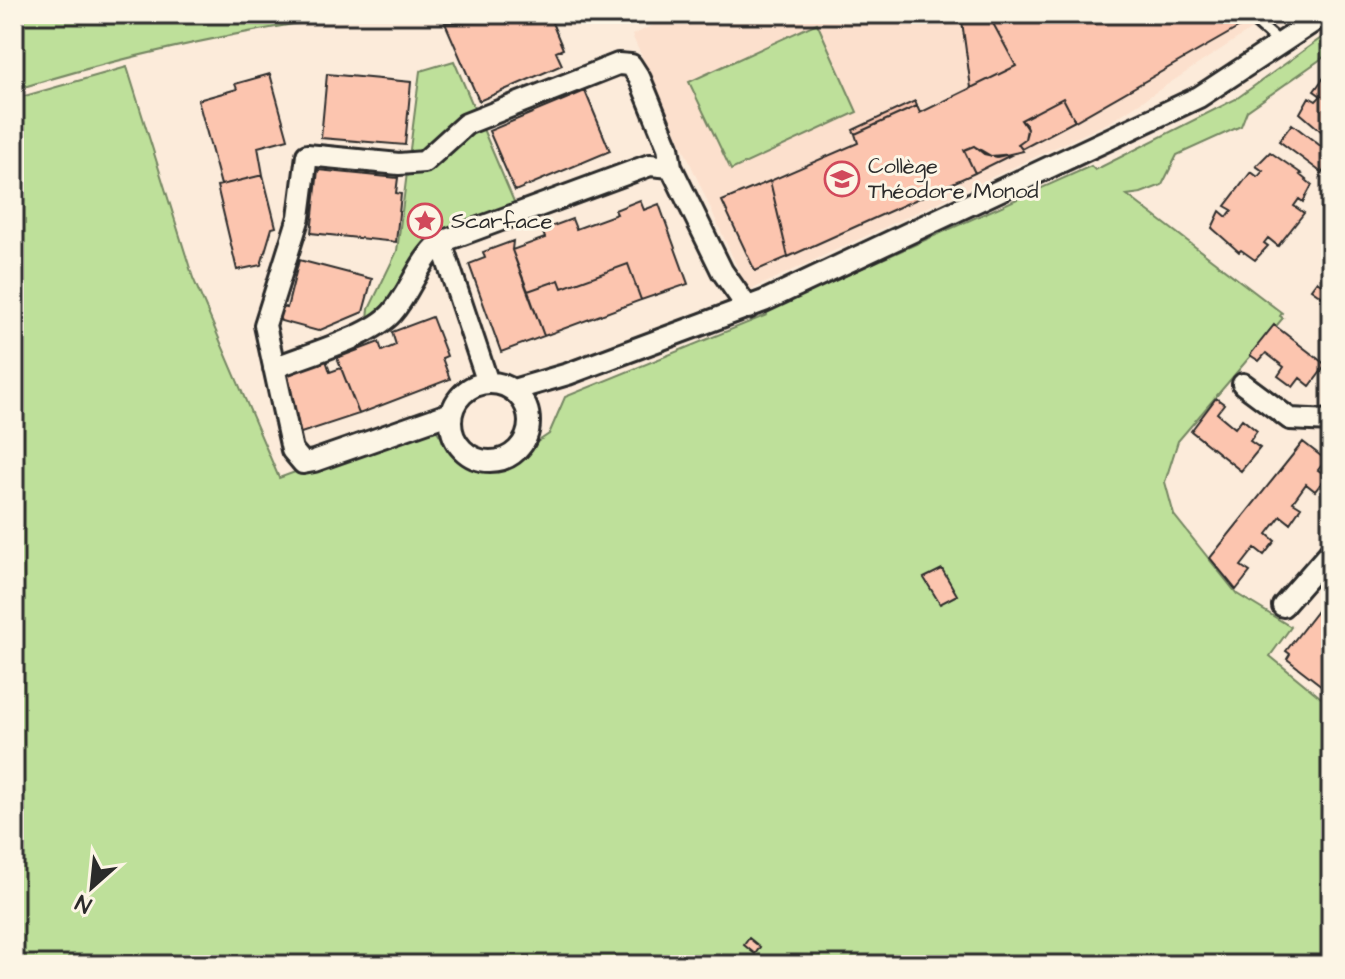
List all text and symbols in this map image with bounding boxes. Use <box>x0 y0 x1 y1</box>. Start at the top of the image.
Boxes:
place label: Collège Théodore Monod <box>868 151 1039 207</box>
school or university icon: Collège Théodore Monod <box>823 160 861 198</box>
place icon: Scarface <box>406 202 444 240</box>
place label: Scarface <box>451 206 553 237</box>
north arrow <box>52 847 132 927</box>
text: N <box>70 886 97 920</box>

